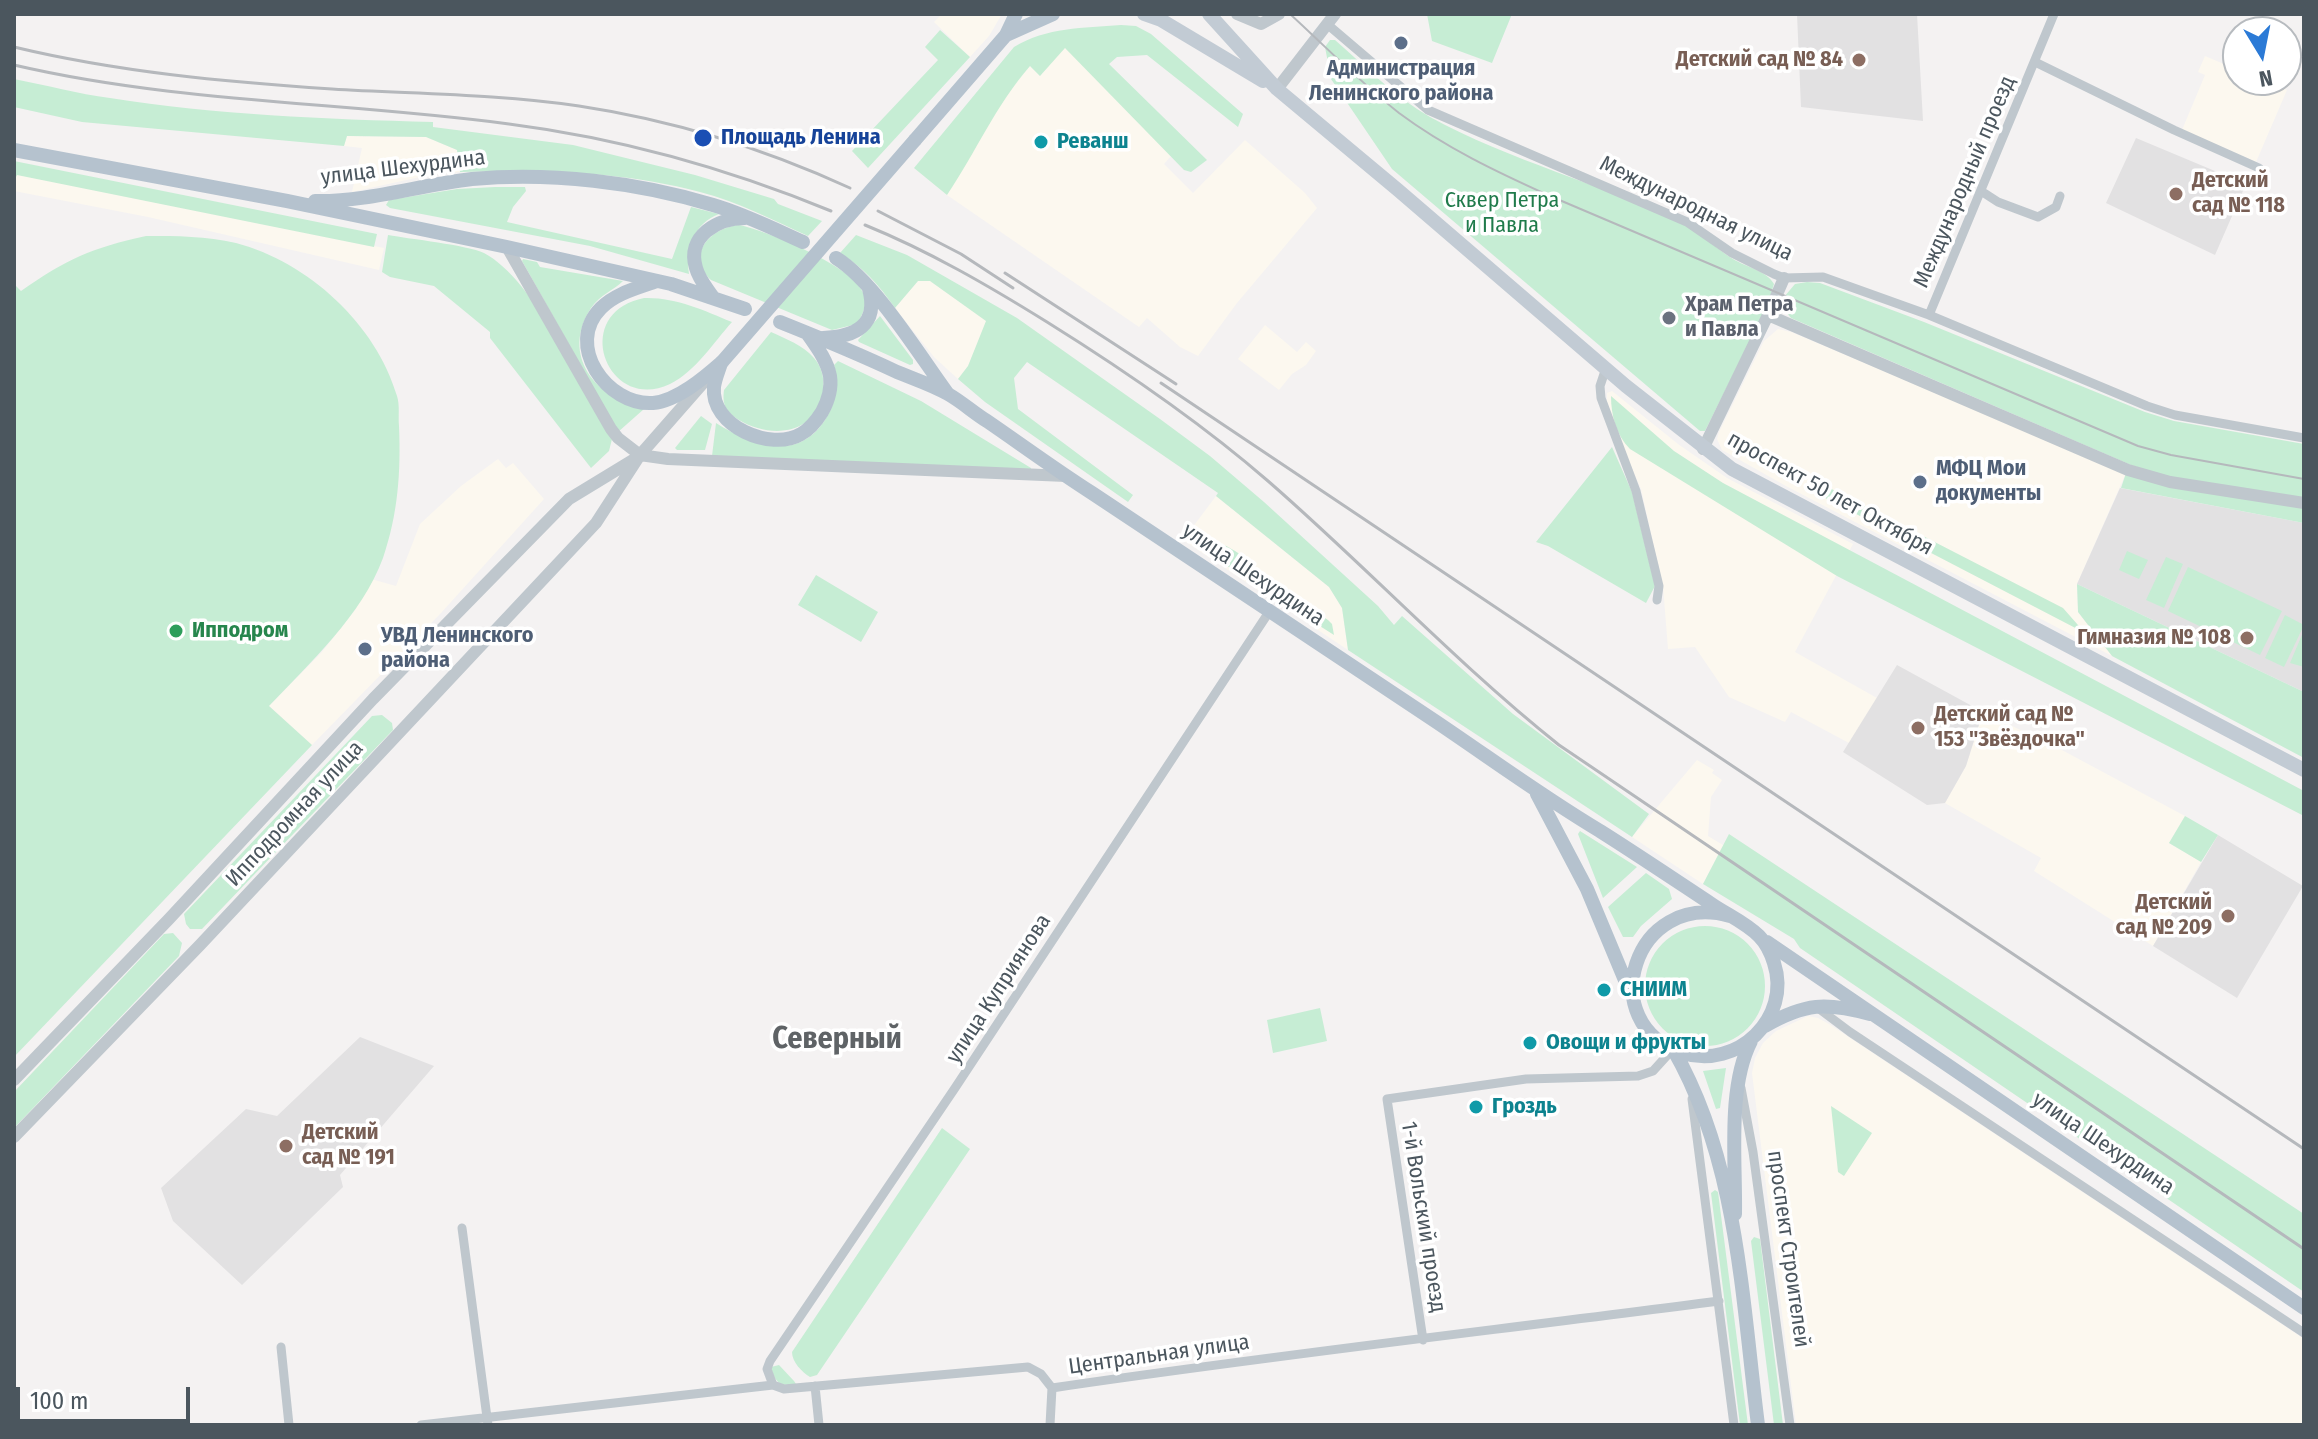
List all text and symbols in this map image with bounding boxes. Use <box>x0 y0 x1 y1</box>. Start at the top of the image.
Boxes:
north arrow <box>2222 16 2302 96</box>
marker: Администрация Ленинского района <box>1392 34 1410 52</box>
place label: Детский сад № 84 <box>1676 47 1843 73</box>
marker: Детский сад № 84 <box>1850 51 1868 69</box>
place label: Администрация Ленинского района <box>1309 56 1493 108</box>
text: N <box>2257 64 2275 93</box>
street label: Международный проезд <box>1908 72 2022 292</box>
place label: Площадь Ленина <box>721 125 881 151</box>
marker: Площадь Ленина <box>692 127 714 149</box>
place label: Реванш <box>1057 129 1129 155</box>
marker: Реванш <box>1032 133 1050 151</box>
street label: улица Шехурдина <box>319 145 487 191</box>
street label: Международная улица <box>1595 151 1797 267</box>
place label: Детский сад № 118 <box>2192 168 2285 220</box>
marker: Детский сад № 118 <box>2167 185 2185 203</box>
park label: Сквер Петра и Павла <box>1445 188 1559 240</box>
place label: Храм Петра и Павла <box>1685 292 1793 344</box>
marker: Храм Петра и Павла <box>1660 309 1678 327</box>
street label: проспект 50 лет Октября <box>1723 426 1937 562</box>
place label: МФЦ Мои документы <box>1936 456 2041 508</box>
marker: МФЦ Мои документы <box>1911 473 1929 491</box>
street label: улица Шехурдина <box>1177 518 1329 632</box>
place label: Ипподром <box>192 618 288 644</box>
marker: Ипподром <box>167 622 185 640</box>
place label: УВД Ленинского района <box>381 623 533 674</box>
place label: Гимназия № 108 <box>2077 625 2231 651</box>
marker: Гимназия № 108 <box>2238 629 2256 647</box>
marker: УВД Ленинского района <box>356 640 374 658</box>
place label: Детский сад № 153 "Звёздочка" <box>1934 702 2085 754</box>
marker: Детский сад № 153 "Звёздочка" <box>1909 719 1927 737</box>
street label: Ипподромная улица <box>221 736 369 892</box>
place label: Детский сад № 209 <box>2115 890 2212 942</box>
marker: Детский сад № 209 <box>2219 907 2237 925</box>
street label: улица Куприянова <box>941 909 1057 1069</box>
place label: СНИИМ <box>1620 977 1687 1003</box>
marker: СНИИМ <box>1595 981 1613 999</box>
district label: Северный <box>772 1022 902 1058</box>
place label: Овощи и фрукты <box>1546 1030 1706 1056</box>
marker: Овощи и фрукты <box>1521 1034 1539 1052</box>
street label: улица Шехурдина <box>2027 1087 2179 1201</box>
place label: Гроздь <box>1492 1094 1557 1120</box>
marker: Гроздь <box>1467 1098 1485 1116</box>
place label: Детский сад № 191 <box>302 1120 395 1172</box>
street label: 1-й Вольский проезд <box>1395 1120 1451 1314</box>
marker: Детский сад № 191 <box>277 1137 295 1155</box>
street label: проспект Строителей <box>1761 1149 1815 1349</box>
street label: Центральная улица <box>1067 1329 1251 1381</box>
scale bar <box>20 1371 194 1421</box>
text: 100 m <box>30 1387 88 1415</box>

